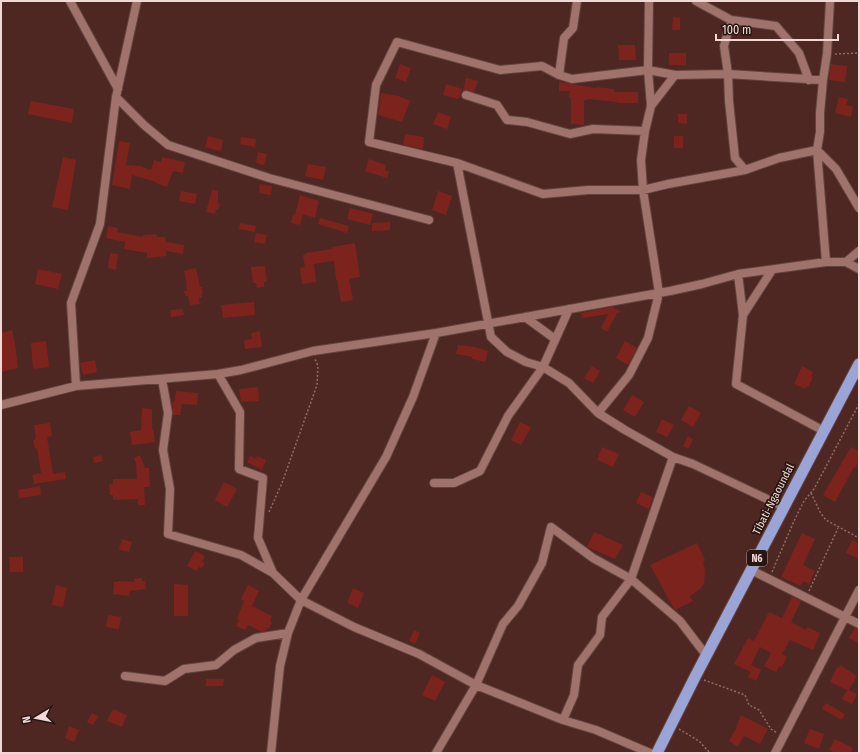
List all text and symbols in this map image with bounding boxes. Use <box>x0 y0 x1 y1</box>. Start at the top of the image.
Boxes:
scale bar <box>716 16 838 42</box>
text: 100 m <box>722 23 751 37</box>
street label: Tibati-Ngaoundal <box>750 461 797 537</box>
road number: N6 <box>747 550 767 566</box>
north arrow <box>16 698 56 738</box>
text: N <box>20 715 34 724</box>

